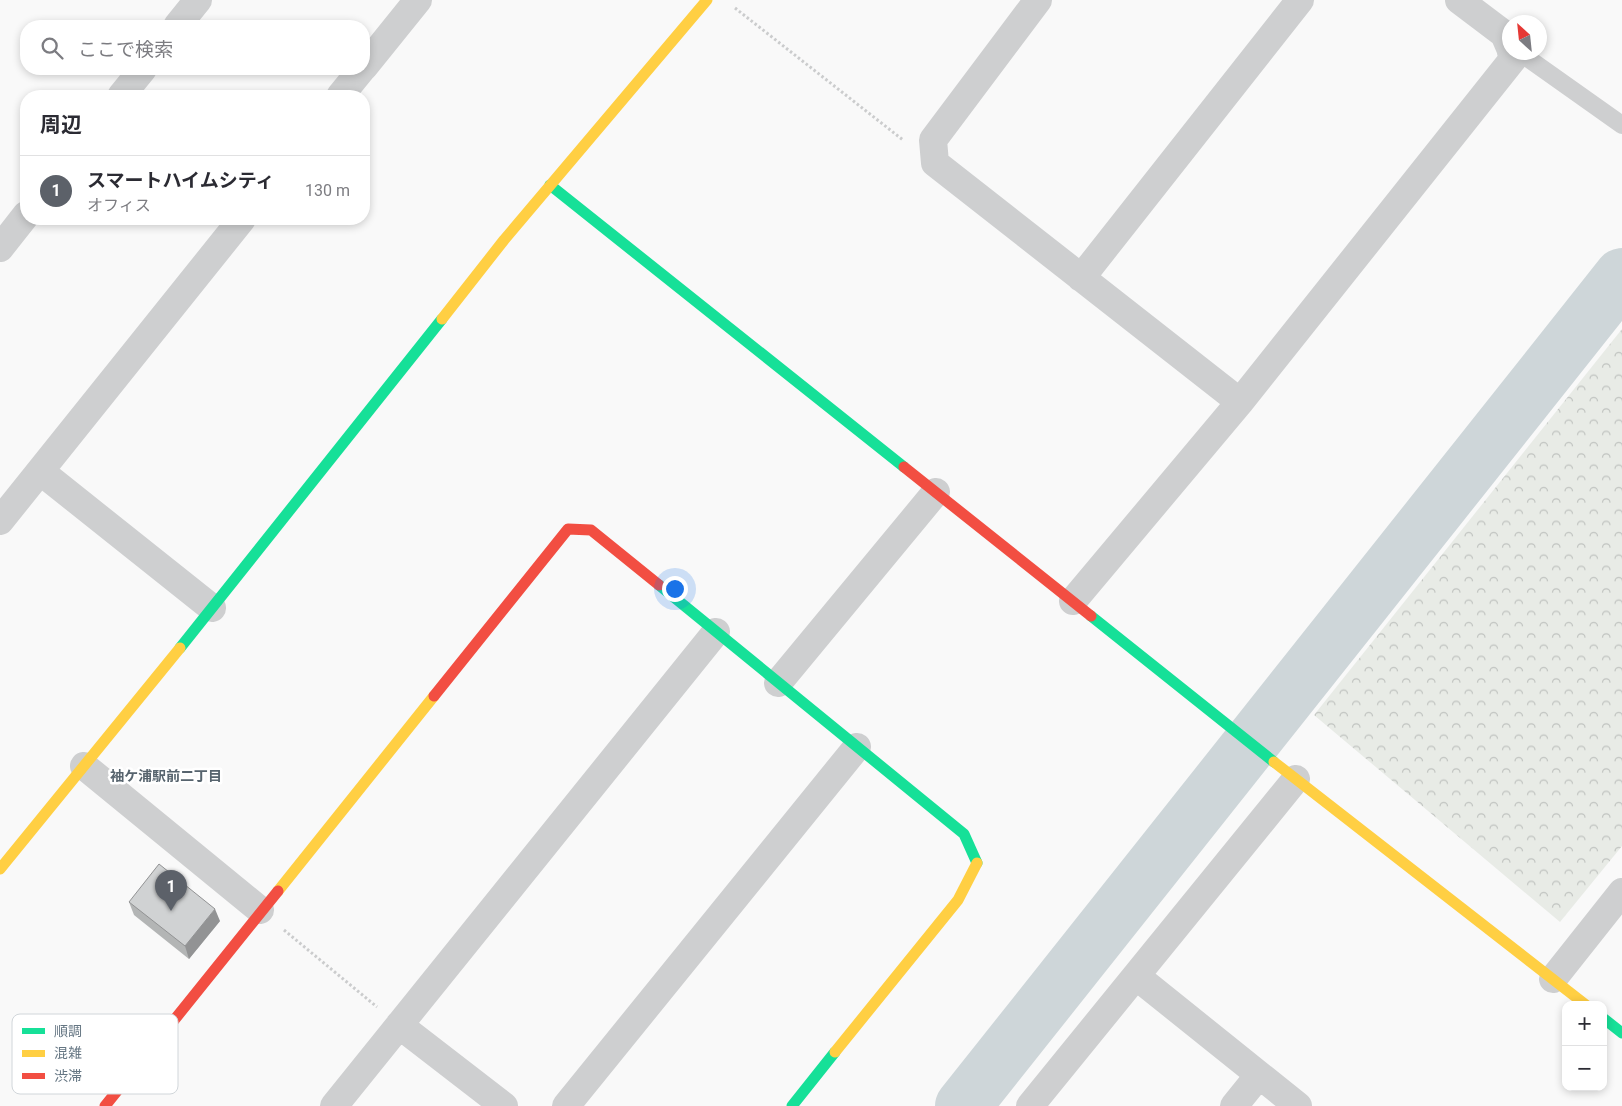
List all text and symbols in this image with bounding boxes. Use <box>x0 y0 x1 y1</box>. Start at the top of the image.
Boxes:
north arrow <box>1502 15 1547 60</box>
search box <box>20 20 370 75</box>
icon: search <box>38 34 66 62</box>
text: ここで検索 <box>78 38 173 61</box>
text: 周辺 <box>40 113 82 137</box>
text: スマートハイムシティ <box>87 169 275 192</box>
text: 1 <box>51 181 61 200</box>
text: 130 m <box>305 181 350 200</box>
text: オフィス <box>87 196 151 215</box>
your location <box>662 576 688 602</box>
district label: 袖ケ浦駅前二丁目 <box>110 768 222 784</box>
pin: 1 <box>155 870 187 911</box>
map controls <box>1562 1001 1607 1091</box>
button: + <box>1562 1001 1607 1046</box>
legend <box>12 1014 178 1094</box>
text: 順調 <box>54 1023 82 1039</box>
text: 混雑 <box>54 1045 82 1061</box>
button: − <box>1562 1046 1607 1091</box>
text: 渋滞 <box>54 1068 82 1084</box>

